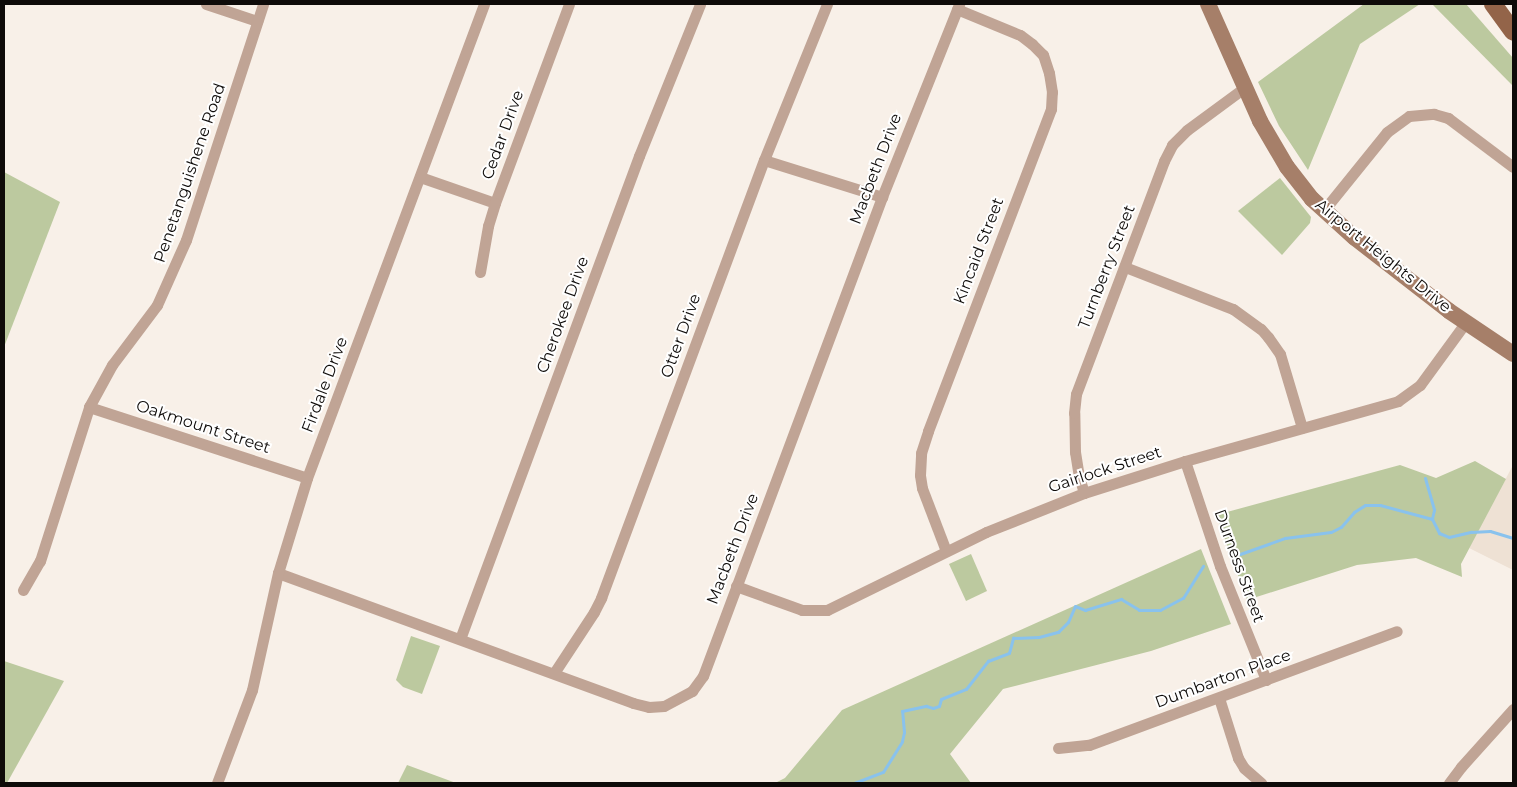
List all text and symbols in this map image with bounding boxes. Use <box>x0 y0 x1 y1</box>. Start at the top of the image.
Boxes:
street label: Penetanguishene Road <box>150 81 230 265</box>
street label: Cedar Drive <box>478 88 528 182</box>
street label: Macbeth Drive <box>846 111 906 227</box>
street label: Kincaid Street <box>950 195 1008 307</box>
street label: Airport Heights Drive <box>1311 195 1455 317</box>
street label: Turnberry Street <box>1075 202 1139 332</box>
street label: Cherokee Drive <box>533 254 593 376</box>
street label: Otter Drive <box>657 291 705 381</box>
street label: Firdale Drive <box>298 334 352 436</box>
street label: Oakmount Street <box>133 396 273 458</box>
street label: Gairlock Street <box>1046 443 1164 497</box>
street label: Macbeth Drive <box>703 491 763 607</box>
street label: Durness Street <box>1210 507 1268 625</box>
street label: Dumbarton Place <box>1153 646 1293 712</box>

